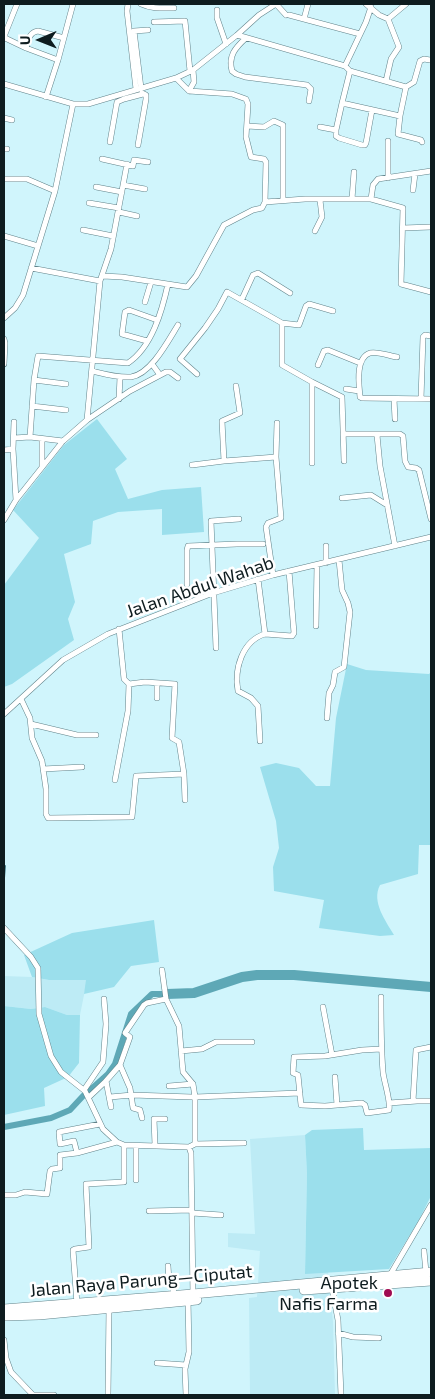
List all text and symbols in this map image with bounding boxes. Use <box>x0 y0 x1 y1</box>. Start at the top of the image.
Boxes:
north arrow <box>15 15 65 65</box>
text: U <box>16 35 33 45</box>
street label: Jalan Abdul Wahab <box>123 552 277 622</box>
street label: Jalan Raya Parung—Ciputat <box>29 1260 253 1302</box>
place label: Apotek Nafis Farma <box>279 1272 378 1315</box>
marker: Apotek Nafis Farma <box>382 1287 394 1299</box>

